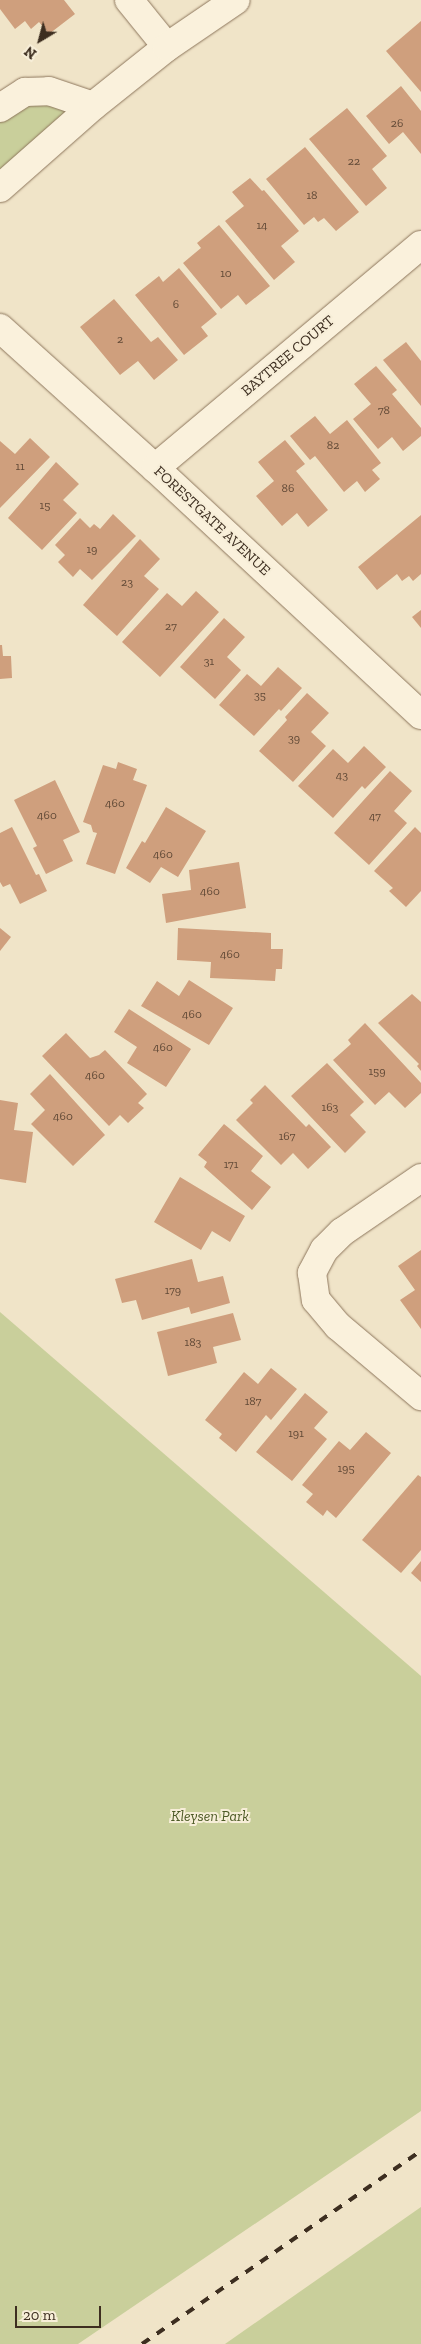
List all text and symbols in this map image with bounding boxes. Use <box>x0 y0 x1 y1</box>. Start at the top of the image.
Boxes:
north arrow <box>15 15 65 65</box>
text: N <box>21 42 40 62</box>
house number: 26 <box>391 117 403 131</box>
house number: 22 <box>348 155 360 169</box>
house number: 18 <box>306 189 318 203</box>
house number: 14 <box>256 219 268 233</box>
house number: 10 <box>220 267 232 281</box>
house number: 6 <box>173 298 179 312</box>
street label: BAYTREE COURT <box>238 312 338 400</box>
house number: 2 <box>117 333 123 347</box>
house number: 78 <box>378 404 390 418</box>
house number: 82 <box>327 439 339 453</box>
house number: 11 <box>15 460 25 474</box>
street label: FORESTGATE AVENUE <box>150 462 274 580</box>
house number: 86 <box>282 482 294 496</box>
house number: 15 <box>40 499 50 513</box>
house number: 19 <box>87 543 97 557</box>
house number: 23 <box>121 576 133 590</box>
house number: 27 <box>165 620 177 634</box>
house number: 31 <box>204 655 214 669</box>
house number: 35 <box>254 689 266 703</box>
house number: 39 <box>288 732 300 746</box>
house number: 43 <box>336 769 348 783</box>
house number: 460 <box>105 797 125 811</box>
house number: 460 <box>37 809 57 823</box>
house number: 47 <box>369 810 381 824</box>
house number: 460 <box>153 848 173 862</box>
house number: 460 <box>200 885 220 899</box>
house number: 460 <box>220 948 240 962</box>
house number: 460 <box>182 1008 202 1022</box>
house number: 460 <box>153 1041 173 1055</box>
house number: 159 <box>368 1065 386 1079</box>
house number: 460 <box>85 1069 105 1083</box>
house number: 163 <box>322 1101 338 1115</box>
house number: 460 <box>53 1110 73 1124</box>
house number: 167 <box>279 1130 295 1144</box>
house number: 171 <box>224 1158 238 1172</box>
house number: 179 <box>165 1284 181 1298</box>
house number: 183 <box>185 1336 201 1350</box>
house number: 187 <box>245 1395 261 1409</box>
house number: 191 <box>288 1427 304 1441</box>
house number: 195 <box>337 1462 355 1476</box>
park label: Kleysen Park <box>171 1808 249 1826</box>
scale bar <box>18 2296 104 2328</box>
text: 20 m <box>23 2306 56 2324</box>

